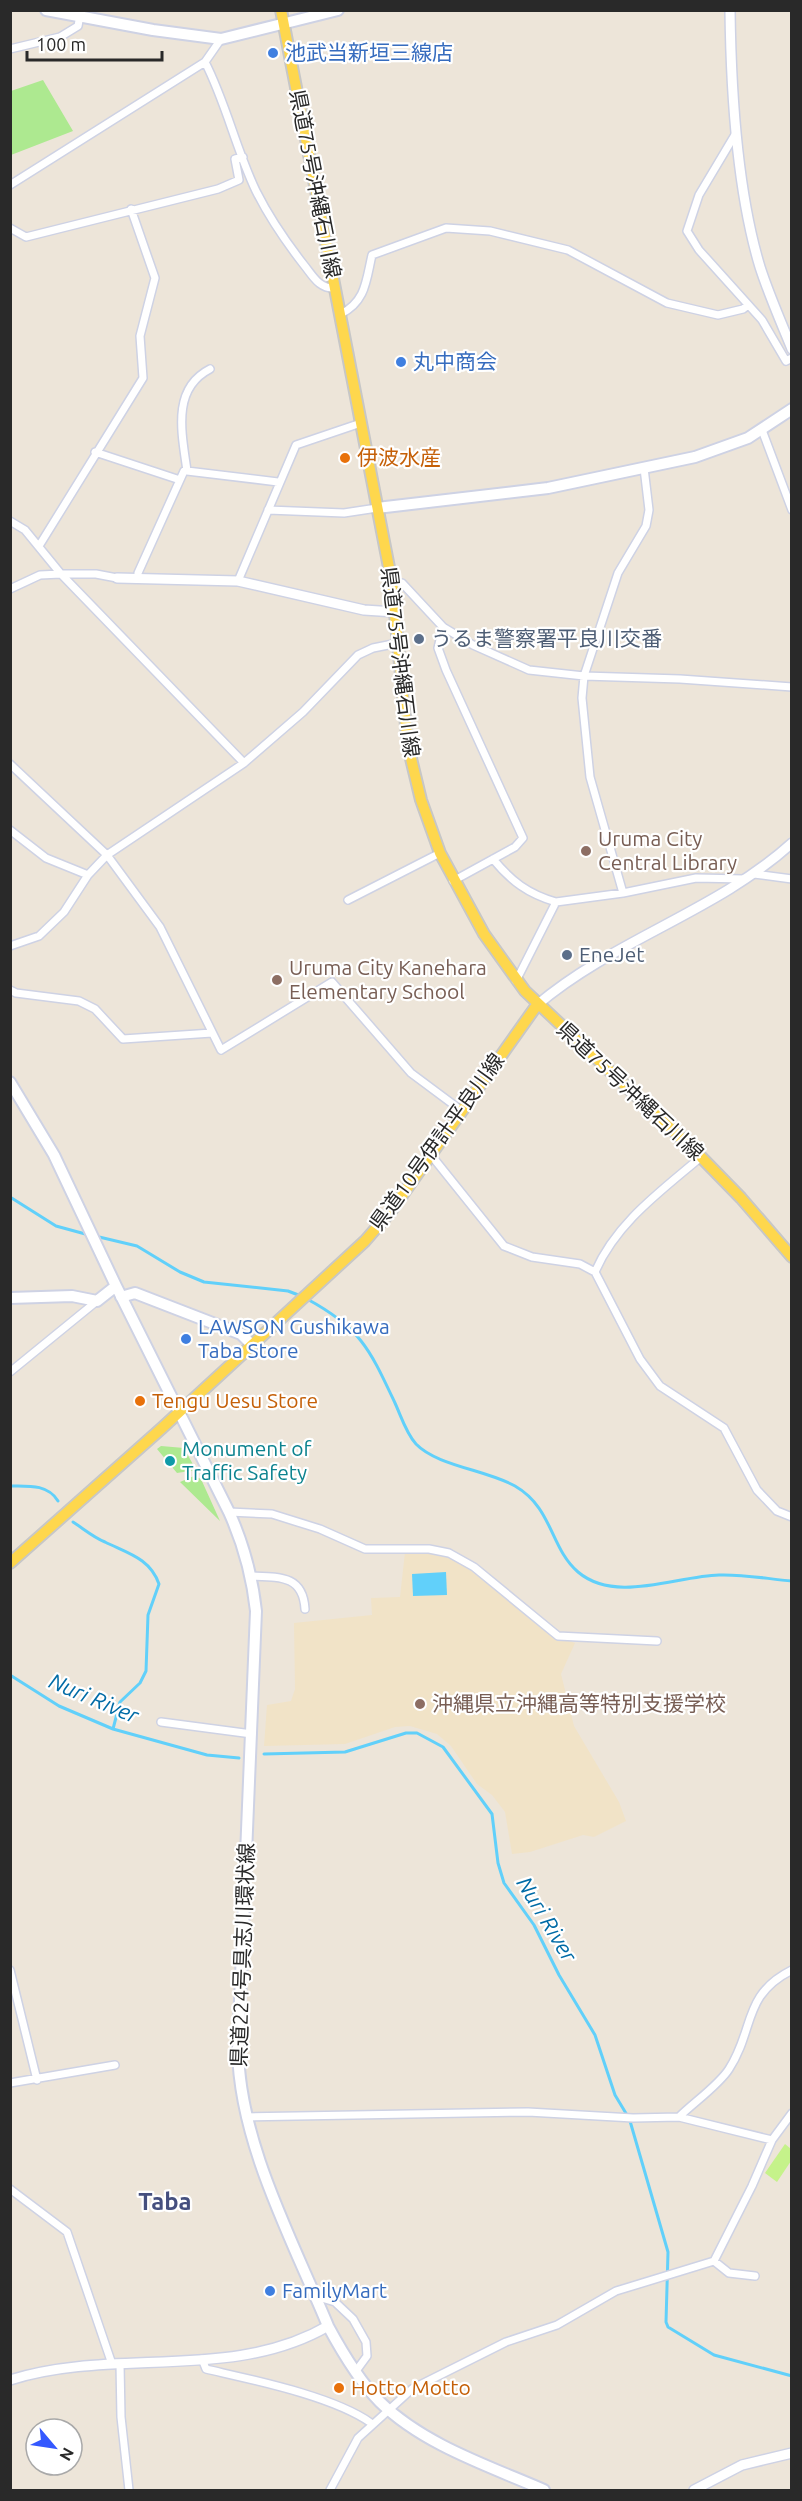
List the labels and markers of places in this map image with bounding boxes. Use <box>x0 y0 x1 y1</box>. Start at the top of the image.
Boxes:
place label: 池武当新垣三線店 <box>285 40 453 64</box>
marker: 池武当新垣三線店 <box>266 46 280 60</box>
place label: 丸中商会 <box>413 349 497 373</box>
marker: 丸中商会 <box>394 355 408 369</box>
place label: 伊波水産 <box>357 445 441 469</box>
marker: 伊波水産 <box>338 451 352 465</box>
place label: うるま警察署平良川交番 <box>431 626 662 650</box>
marker: うるま警察署平良川交番 <box>412 632 426 646</box>
place label: Uruma City Central Library <box>598 826 737 874</box>
marker: Uruma City Central Library <box>579 844 593 858</box>
place label: EneJet <box>579 942 645 966</box>
marker: EneJet <box>560 948 574 962</box>
place label: Uruma City Kanehara Elementary School <box>289 955 487 1003</box>
marker: Uruma City Kanehara Elementary School <box>270 973 284 987</box>
place label: LAWSON Gushikawa Taba Store <box>198 1314 390 1362</box>
marker: LAWSON Gushikawa Taba Store <box>179 1332 193 1346</box>
place label: Tengu Uesu Store <box>152 1388 318 1412</box>
marker: Tengu Uesu Store <box>133 1394 147 1408</box>
place label: Monument of Traffic Safety <box>182 1436 313 1484</box>
marker: Monument of Traffic Safety <box>163 1454 177 1468</box>
place label: 沖縄県立沖縄高等特別支援学校 <box>432 1691 726 1715</box>
marker: 沖縄県立沖縄高等特別支援学校 <box>413 1697 427 1711</box>
place label: FamilyMart <box>282 2278 387 2302</box>
marker: FamilyMart <box>263 2284 277 2298</box>
place label: Hotto Motto <box>351 2375 471 2399</box>
marker: Hotto Motto <box>332 2381 346 2395</box>

